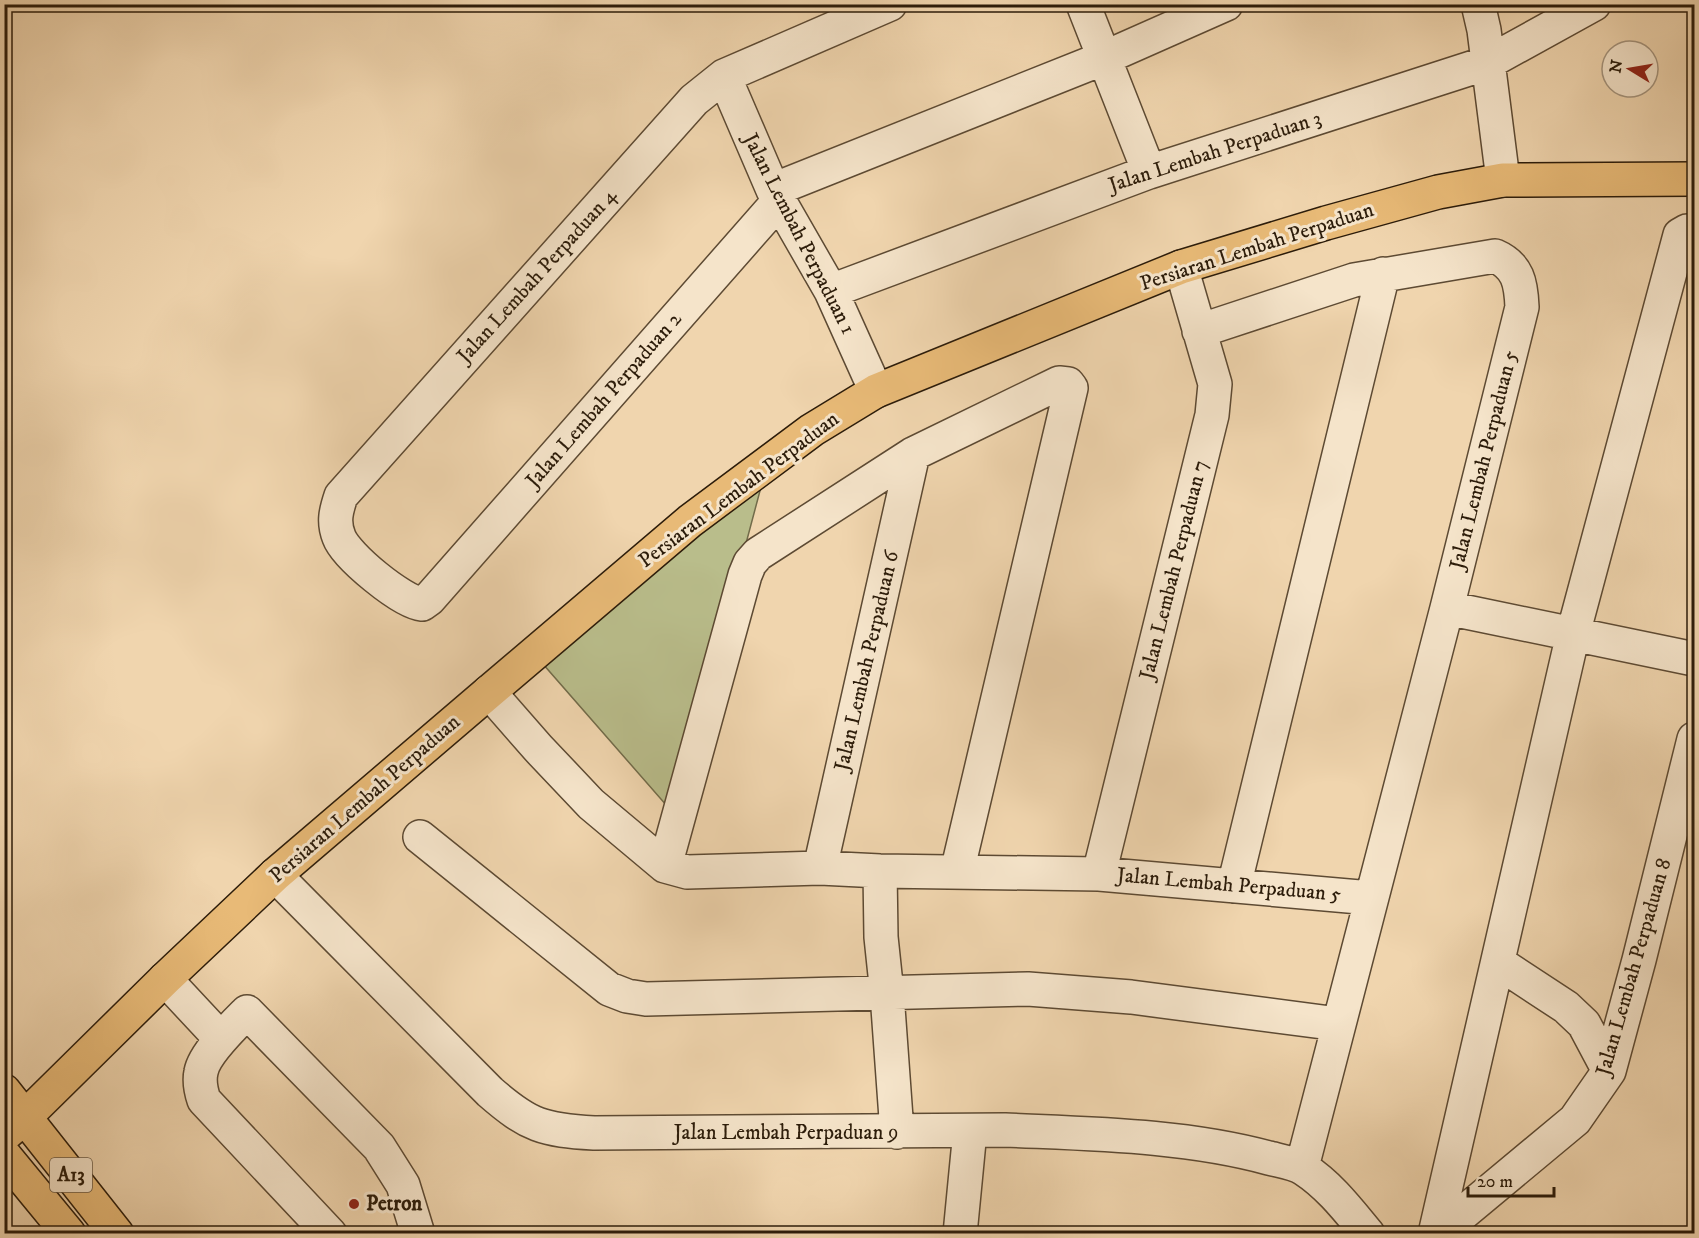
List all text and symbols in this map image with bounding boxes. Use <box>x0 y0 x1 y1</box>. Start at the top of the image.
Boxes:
north arrow <box>1600 39 1660 99</box>
text: N <box>1605 58 1627 75</box>
street label: Jalan Lembah Perpaduan 3 <box>1103 105 1325 199</box>
street label: Jalan Lembah Perpaduan 1 <box>736 127 861 339</box>
street label: Jalan Lembah Perpaduan 4 <box>450 183 623 370</box>
street label: Persiaran Lembah Perpaduan <box>1137 197 1377 297</box>
street label: Jalan Lembah Perpaduan 2 <box>519 306 688 495</box>
street label: Jalan Lembah Perpaduan 5 <box>1444 348 1524 574</box>
street label: Persiaran Lembah Perpaduan <box>634 406 844 574</box>
street label: Jalan Lembah Perpaduan 7 <box>1134 458 1214 684</box>
street label: Jalan Lembah Perpaduan 6 <box>829 547 905 776</box>
street label: Persiaran Lembah Perpaduan <box>264 709 466 889</box>
street label: Jalan Lembah Perpaduan 8 <box>1590 855 1677 1081</box>
street label: Jalan Lembah Perpaduan 5 <box>1114 862 1342 908</box>
street label: Jalan Lembah Perpaduan 9 <box>672 1120 898 1146</box>
road number: A13 <box>50 1158 92 1192</box>
scale bar <box>1468 1160 1554 1198</box>
text: 20 m <box>1477 1171 1513 1193</box>
place label: Petron <box>366 1191 423 1217</box>
marker: Petron <box>347 1197 361 1211</box>

